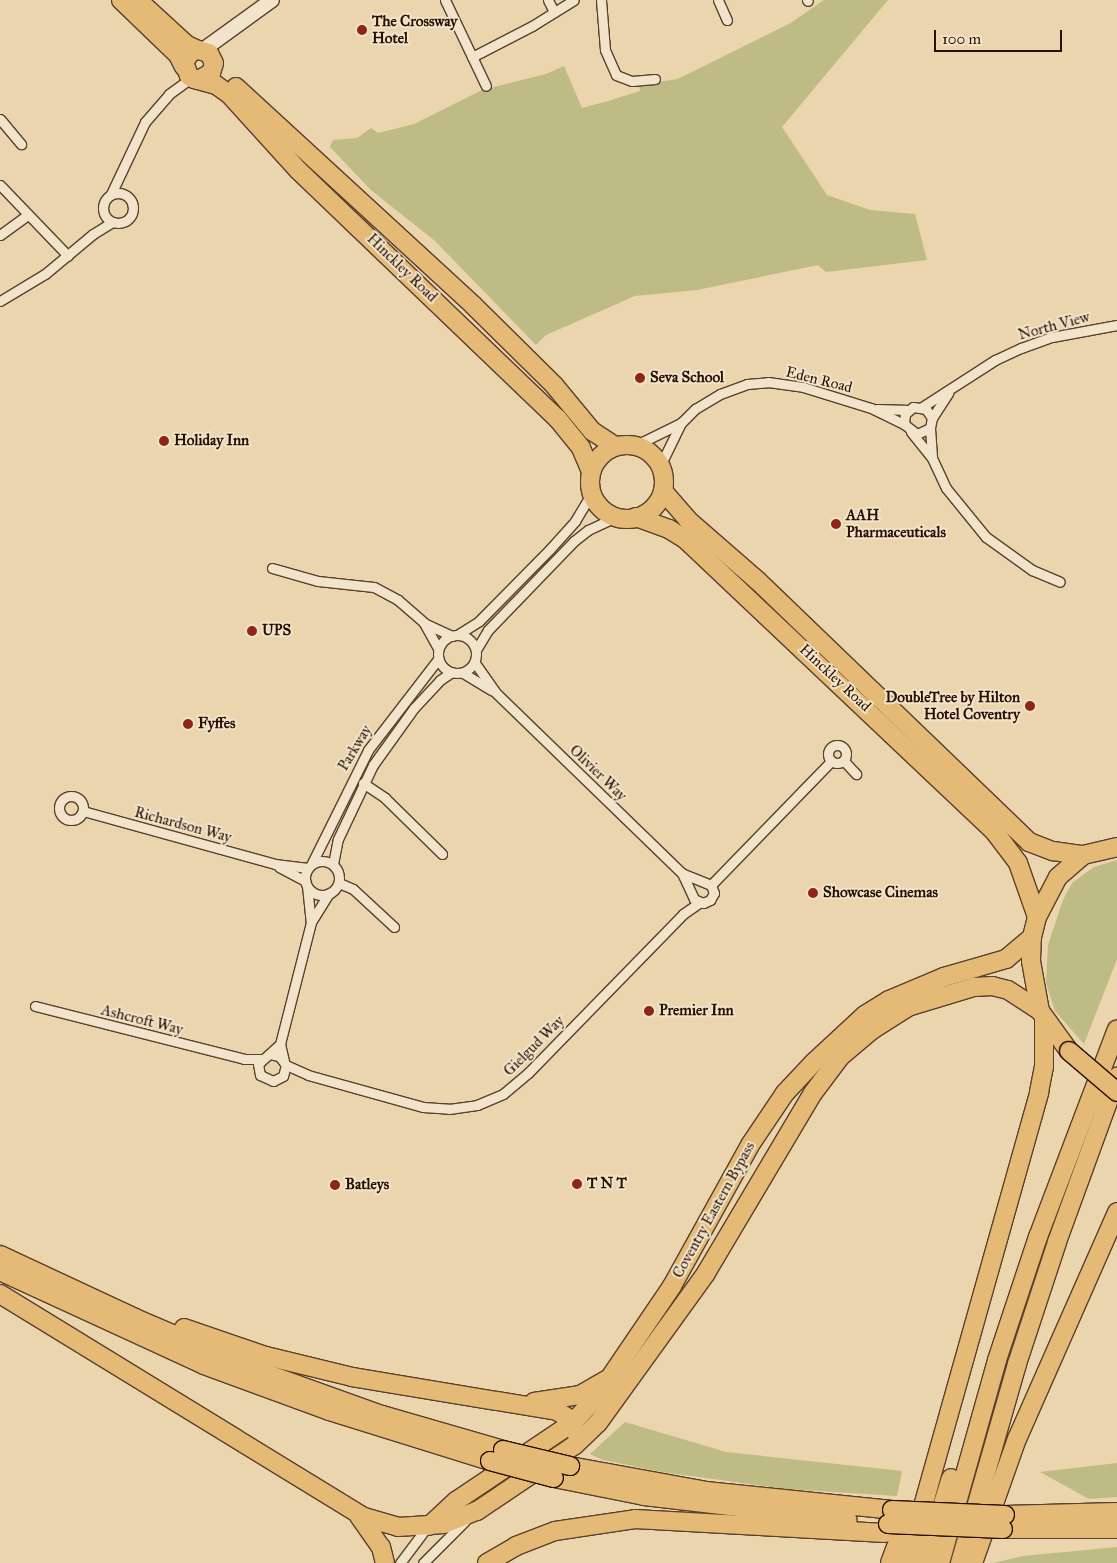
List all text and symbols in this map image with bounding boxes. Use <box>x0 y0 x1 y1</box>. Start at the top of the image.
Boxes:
place label: The Crossway Hotel <box>372 12 457 47</box>
scale bar <box>937 20 1064 52</box>
marker: The Crossway Hotel <box>356 24 368 36</box>
text: 100 m <box>942 30 981 48</box>
street label: Hinckley Road <box>363 230 441 306</box>
street label: North View <box>1016 308 1092 344</box>
street label: Eden Road <box>784 363 854 397</box>
place label: Seva School <box>650 369 724 387</box>
marker: Seva School <box>634 372 646 384</box>
place label: Holiday Inn <box>174 432 249 450</box>
marker: Holiday Inn <box>158 435 170 447</box>
place label: AAH Pharmaceuticals <box>846 506 946 541</box>
marker: AAH Pharmaceuticals <box>830 518 842 530</box>
place label: UPS <box>262 622 291 640</box>
marker: UPS <box>246 625 258 637</box>
street label: Hinckley Road <box>796 640 874 716</box>
place label: DoubleTree by Hilton Hotel Coventry <box>885 688 1020 723</box>
marker: DoubleTree by Hilton Hotel Coventry <box>1024 700 1036 712</box>
place label: Fyffes <box>198 715 235 733</box>
marker: Fyffes <box>182 718 194 730</box>
street label: Parkway <box>334 722 376 774</box>
street label: Olivier Way <box>566 741 630 805</box>
street label: Richardson Way <box>132 803 234 847</box>
place label: Showcase Cinemas <box>823 884 938 902</box>
marker: Showcase Cinemas <box>807 887 819 899</box>
street label: Ashcroft Way <box>99 1001 185 1039</box>
place label: Premier Inn <box>659 1002 734 1020</box>
marker: Premier Inn <box>643 1005 655 1017</box>
street label: Gielgud Way <box>500 1012 568 1080</box>
street label: Coventry Eastern Bypass <box>669 1139 759 1281</box>
place label: T N T <box>587 1175 627 1193</box>
place label: Batleys <box>345 1176 389 1194</box>
marker: T N T <box>571 1178 583 1190</box>
marker: Batleys <box>329 1179 341 1191</box>

